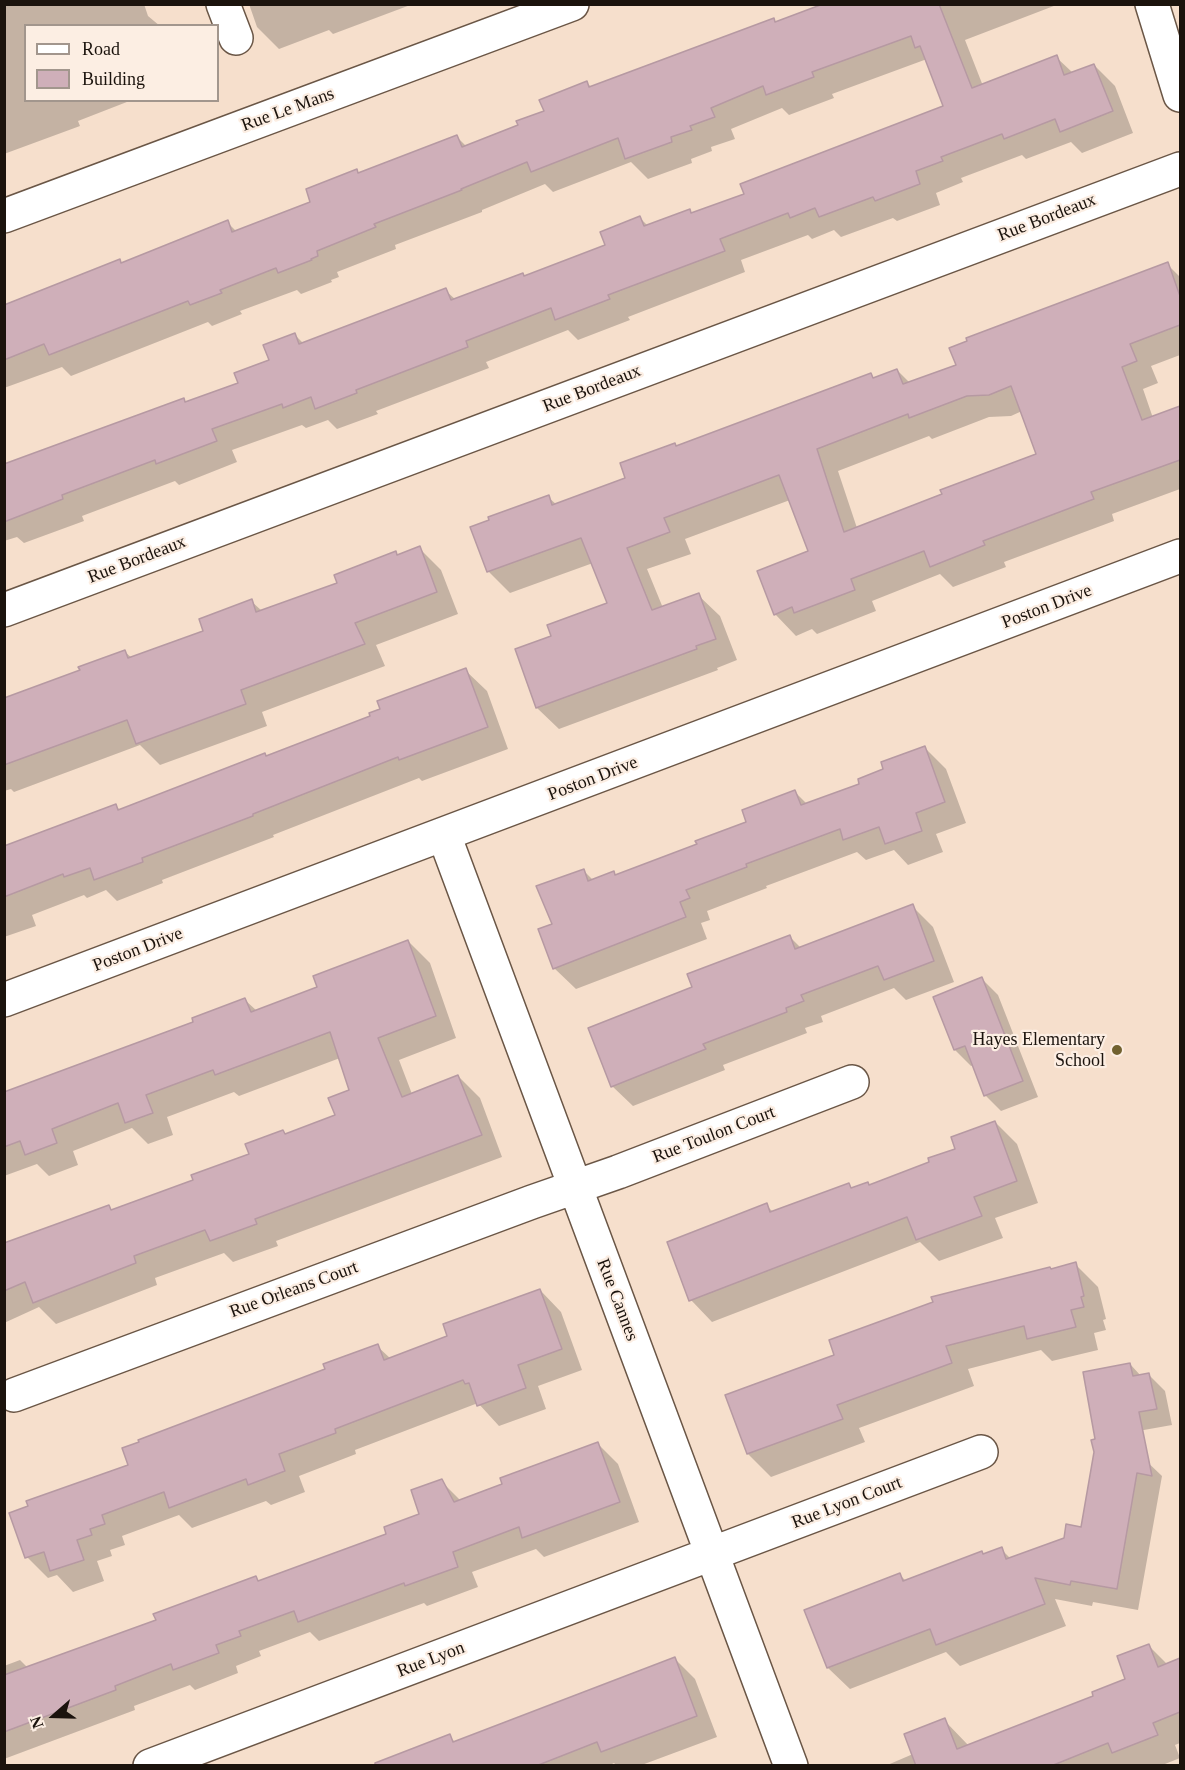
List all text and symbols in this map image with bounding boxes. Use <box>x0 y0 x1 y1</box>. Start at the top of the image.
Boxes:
legend <box>24 24 219 102</box>
text: Road <box>82 39 120 59</box>
text: Building <box>82 69 145 89</box>
street label: Rue Le Mans <box>239 83 337 137</box>
street label: Rue Bordeaux <box>995 189 1099 247</box>
street label: Rue Bordeaux <box>540 360 644 418</box>
street label: Rue Bordeaux <box>85 531 189 589</box>
street label: Poston Drive <box>999 580 1095 634</box>
street label: Poston Drive <box>545 752 641 806</box>
street label: Poston Drive <box>90 923 186 977</box>
place label: Hayes Elementary School <box>973 1029 1105 1072</box>
marker: Hayes Elementary School <box>1110 1043 1124 1057</box>
street label: Rue Toulon Court <box>650 1102 778 1168</box>
street label: Rue Cannes <box>591 1256 643 1344</box>
street label: Rue Orleans Court <box>227 1257 361 1323</box>
street label: Rue Lyon Court <box>789 1472 905 1534</box>
street label: Rue Lyon <box>394 1637 468 1683</box>
north arrow <box>24 1686 84 1746</box>
text: N <box>27 1714 47 1731</box>

